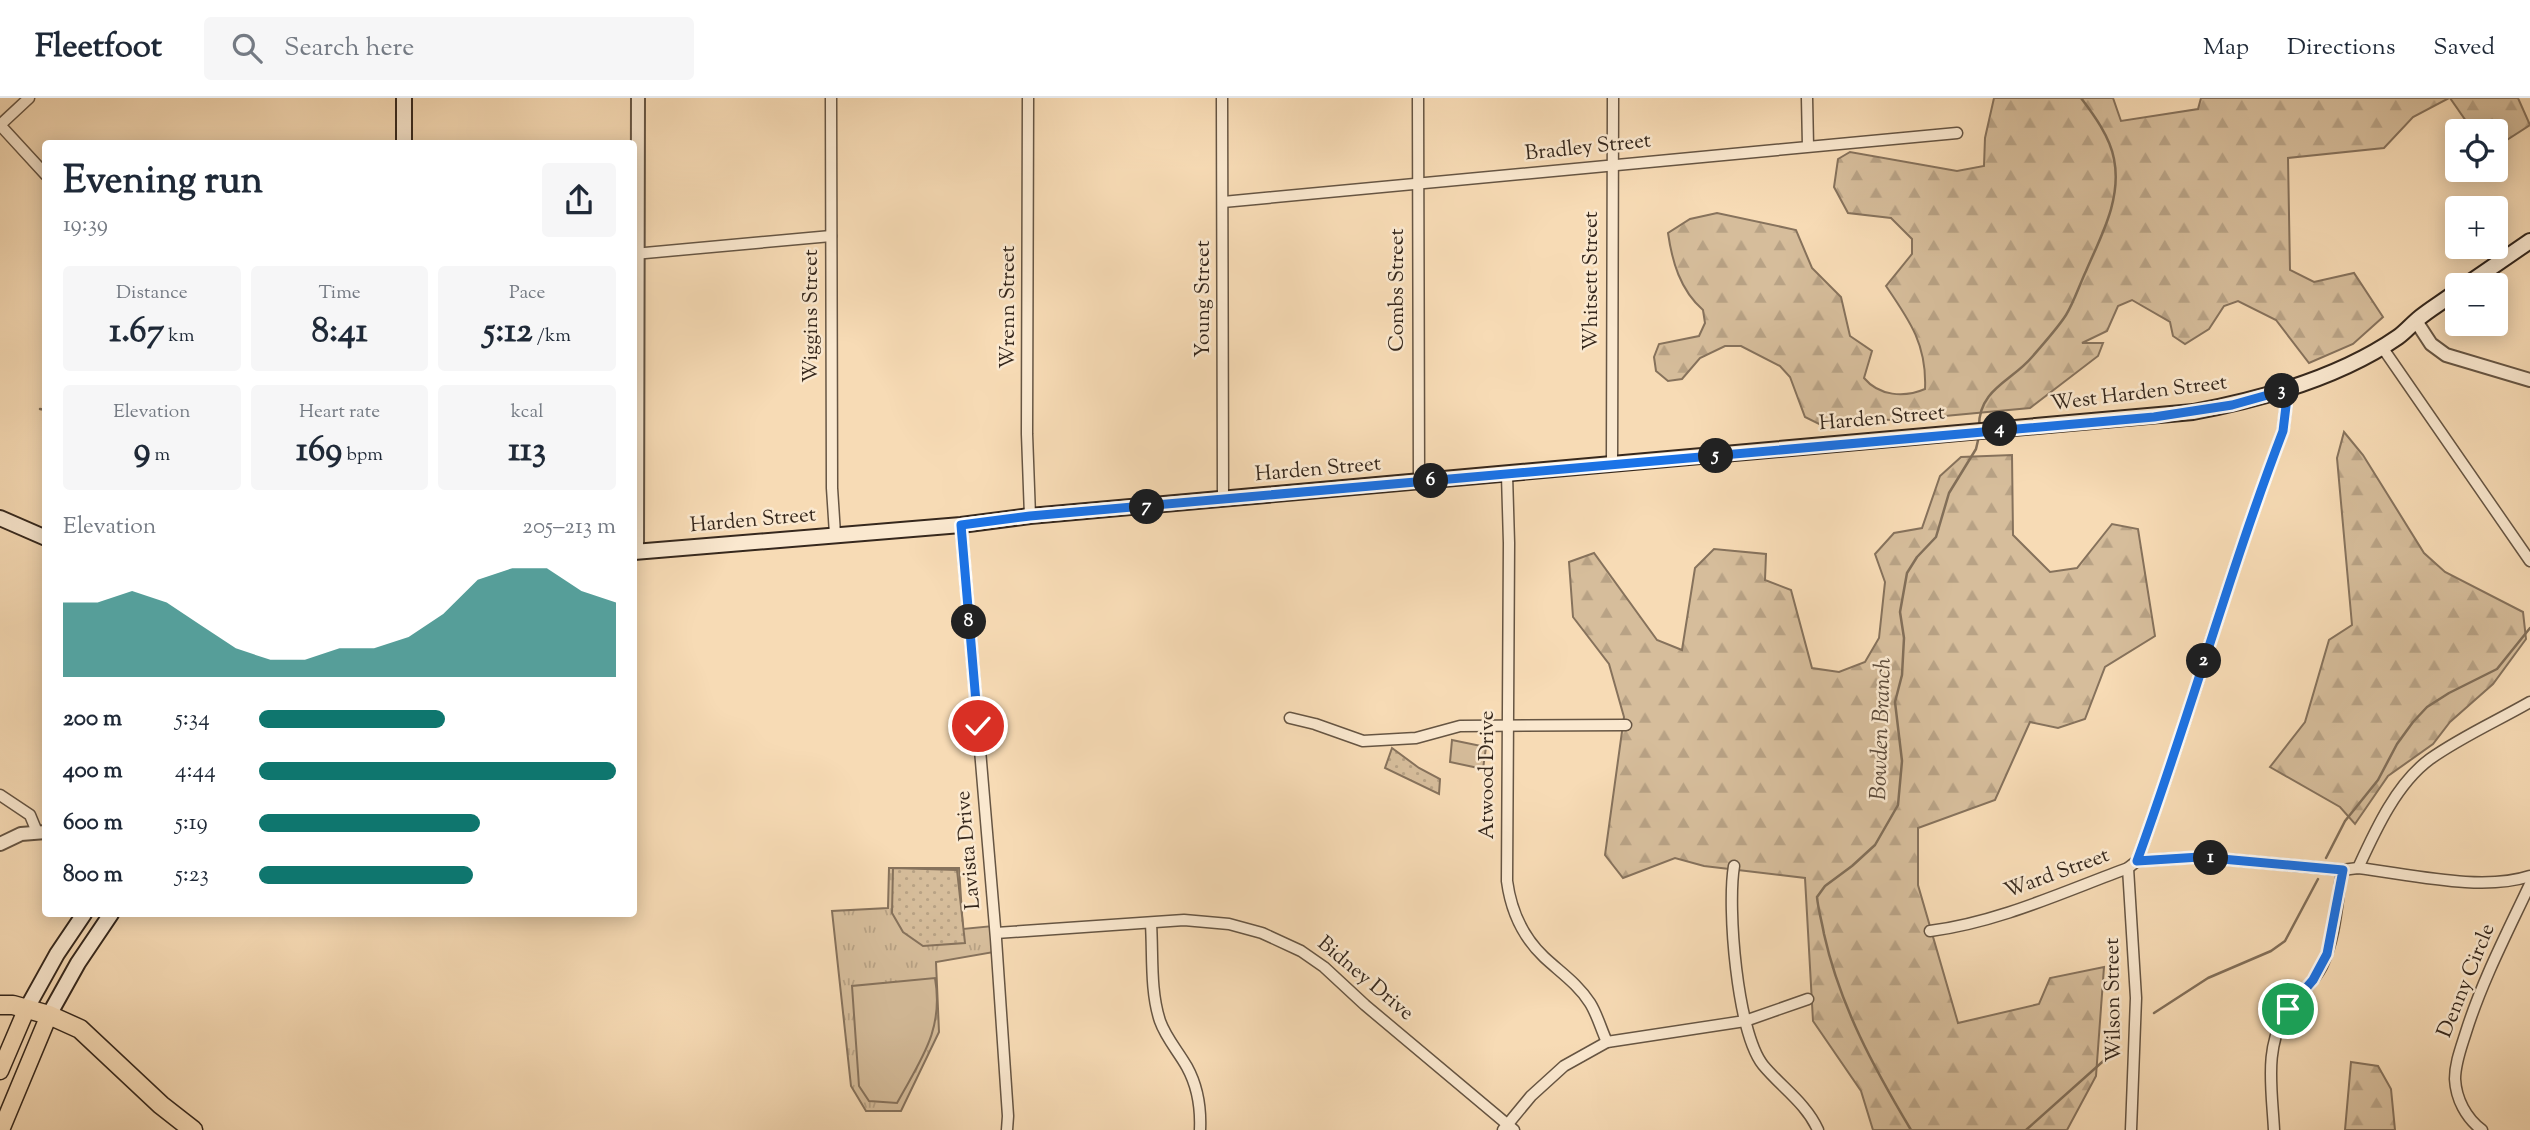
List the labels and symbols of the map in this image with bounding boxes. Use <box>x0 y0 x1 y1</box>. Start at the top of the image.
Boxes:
street label: Bradley Street <box>1523 126 1653 170</box>
street label: Whitsett Street <box>1577 211 1607 351</box>
street label: Combs Street <box>1383 228 1413 352</box>
street label: Young Street <box>1189 240 1219 358</box>
street label: Wrenn Street <box>994 245 1024 369</box>
street label: Wiggins Street <box>797 249 827 383</box>
street label: West Harden Street <box>2049 368 2229 420</box>
pin: 3 <box>2264 374 2300 408</box>
street label: Harden Street <box>1818 399 1946 439</box>
pin: 4 <box>1982 412 2018 446</box>
pin: 5 <box>1698 438 1734 474</box>
street label: Harden Street <box>1254 450 1382 490</box>
pin: 6 <box>1414 464 1448 498</box>
pin: 7 <box>1130 490 1164 524</box>
street label: Harden Street <box>689 501 817 541</box>
pin: 8 <box>951 604 986 640</box>
pin: 2 <box>2186 644 2222 678</box>
water label: Bowden Branch <box>1863 657 1901 801</box>
pin <box>948 696 1008 756</box>
street label: Atwood Drive <box>1473 711 1503 839</box>
street label: Lavista Drive <box>949 789 989 911</box>
pin: 1 <box>2194 840 2228 876</box>
street label: Ward Street <box>2000 841 2114 907</box>
street label: Denny Circle <box>2430 919 2504 1043</box>
street label: Bidney Drive <box>1310 930 1420 1028</box>
street label: Wilson Street <box>2098 937 2130 1063</box>
pin <box>2258 979 2318 1039</box>

